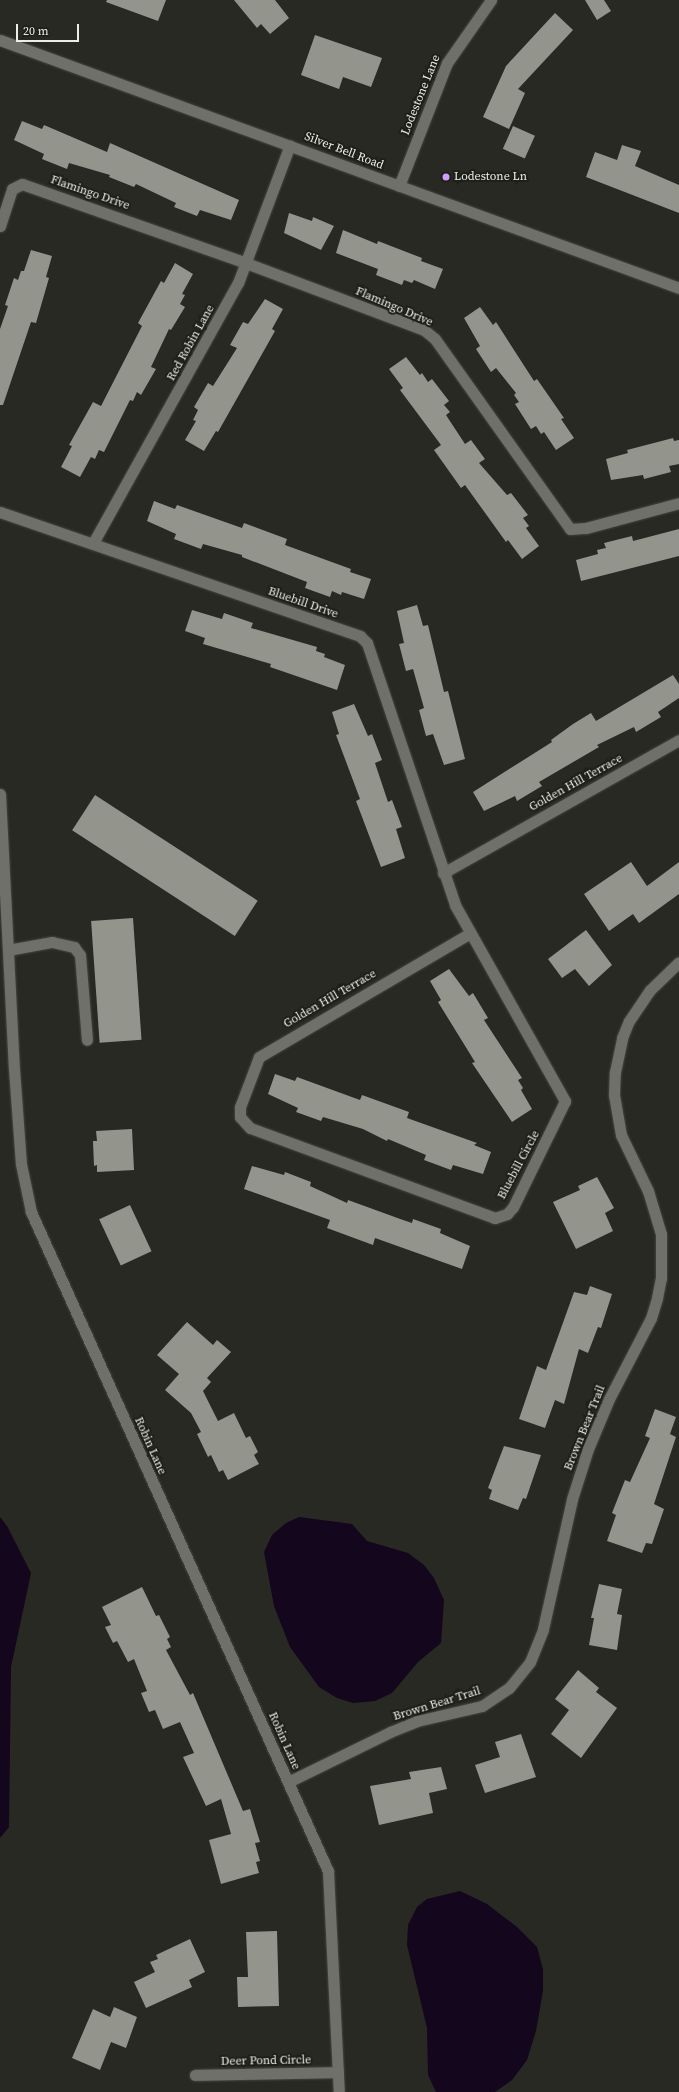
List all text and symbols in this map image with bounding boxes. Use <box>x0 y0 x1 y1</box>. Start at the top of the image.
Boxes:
scale bar <box>18 16 81 42</box>
text: 20 m <box>23 23 49 39</box>
street label: Lodestone Lane <box>398 53 444 137</box>
street label: Silver Bell Road <box>302 129 386 173</box>
place label: Lodestone Ln <box>454 170 527 184</box>
marker: Lodestone Ln <box>441 172 451 182</box>
street label: Flamingo Drive <box>49 173 131 213</box>
street label: Flamingo Drive <box>353 284 435 330</box>
street label: Red Robin Lane <box>164 302 218 384</box>
street label: Bluebill Drive <box>266 584 340 622</box>
street label: Golden Hill Terrace <box>527 751 625 815</box>
street label: Golden Hill Terrace <box>281 967 379 1031</box>
street label: Bluebill Circle <box>495 1128 543 1202</box>
street label: Brown Bear Trail <box>561 1383 609 1473</box>
street label: Robin Lane <box>131 1415 169 1477</box>
street label: Brown Bear Trail <box>391 1684 483 1724</box>
street label: Robin Lane <box>265 1710 303 1772</box>
street label: Deer Pond Circle <box>221 2053 311 2069</box>

